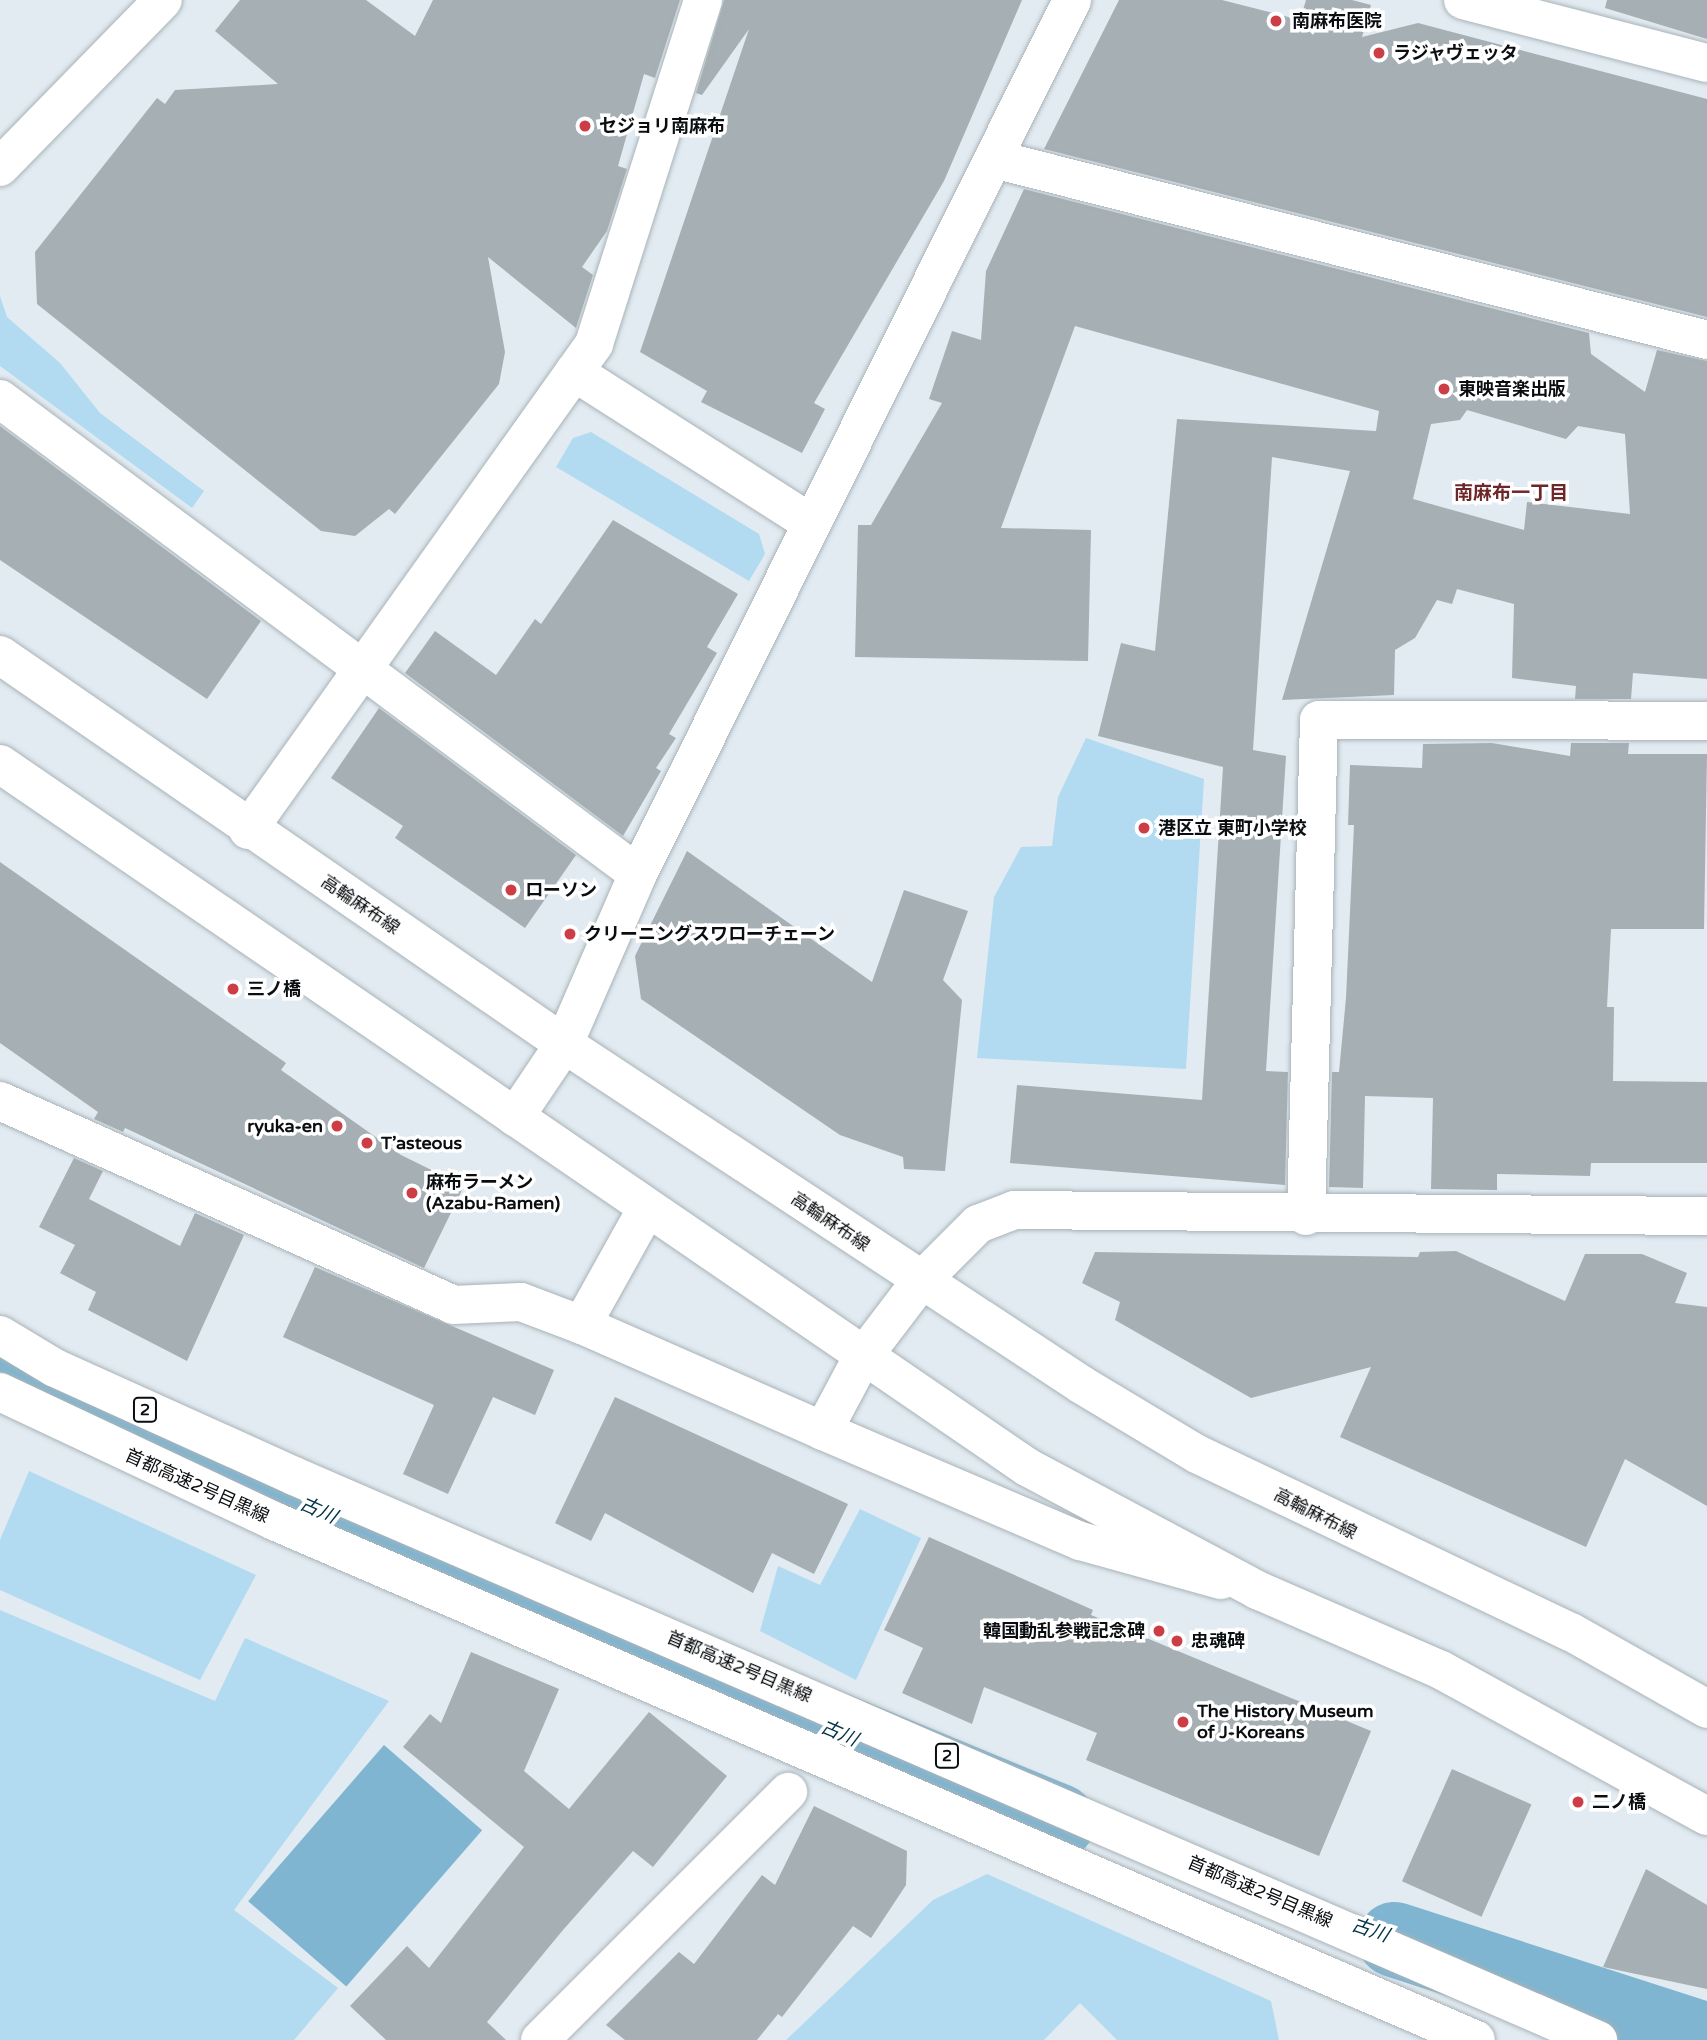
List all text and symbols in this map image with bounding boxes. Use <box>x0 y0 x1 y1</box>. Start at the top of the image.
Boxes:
place label: 南麻布医院 <box>1292 10 1382 32</box>
marker: 南麻布医院 <box>1266 11 1286 31</box>
place label: ラジャヴェッタ <box>1393 42 1519 64</box>
marker: ラジャヴェッタ <box>1371 45 1387 61</box>
place label: セジョリ南麻布 <box>599 115 725 137</box>
marker: セジョリ南麻布 <box>577 118 593 134</box>
place label: 東映音楽出版 <box>1458 378 1566 400</box>
marker: 東映音楽出版 <box>1436 381 1452 397</box>
district label: 南麻布一丁目 <box>1454 483 1568 505</box>
place label: 港区立 東町小学校 <box>1158 817 1307 839</box>
marker: 港区立 東町小学校 <box>1136 820 1152 836</box>
street label: 高輪麻布線 <box>317 871 403 939</box>
place label: ローソン <box>525 879 597 901</box>
marker: ローソン <box>503 882 519 898</box>
place label: クリーニングスワローチェーン <box>584 923 836 945</box>
marker: クリーニングスワローチェーン <box>562 926 578 942</box>
place label: 三ノ橋 <box>247 978 301 1000</box>
marker: 三ノ橋 <box>225 981 241 997</box>
place label: ryuka-en <box>247 1115 323 1137</box>
marker: ryuka-en <box>329 1118 345 1134</box>
place label: T’asteous <box>381 1132 462 1154</box>
marker: T’asteous <box>359 1135 375 1151</box>
place label: 麻布ラーメン (Azabu-Ramen) <box>426 1172 559 1214</box>
marker: 麻布ラーメン (Azabu-Ramen) <box>404 1185 420 1201</box>
street label: 高輪麻布線 <box>787 1188 873 1256</box>
road number: 2 <box>133 1398 157 1422</box>
street label: 首都高速2号目黒線 <box>122 1445 272 1527</box>
street label: 高輪麻布線 <box>1270 1484 1360 1544</box>
water label: 古川 <box>296 1493 340 1529</box>
place label: 韓国動乱参戦記念碑 <box>983 1620 1145 1642</box>
marker: 韓国動乱参戦記念碑 <box>1151 1623 1167 1639</box>
street label: 首都高速2号目黒線 <box>663 1627 815 1707</box>
place label: 忠魂碑 <box>1191 1630 1245 1652</box>
marker: 忠魂碑 <box>1169 1633 1185 1649</box>
place label: The History Museum of J-Koreans <box>1197 1701 1374 1744</box>
marker: The History Museum of J-Koreans <box>1175 1714 1191 1730</box>
water label: 古川 <box>817 1716 861 1752</box>
road number: 2 <box>935 1744 959 1768</box>
place label: 二ノ橋 <box>1592 1791 1646 1813</box>
marker: 二ノ橋 <box>1570 1794 1586 1810</box>
street label: 首都高速2号目黒線 <box>1184 1852 1336 1932</box>
water label: 古川 <box>1348 1914 1392 1948</box>

